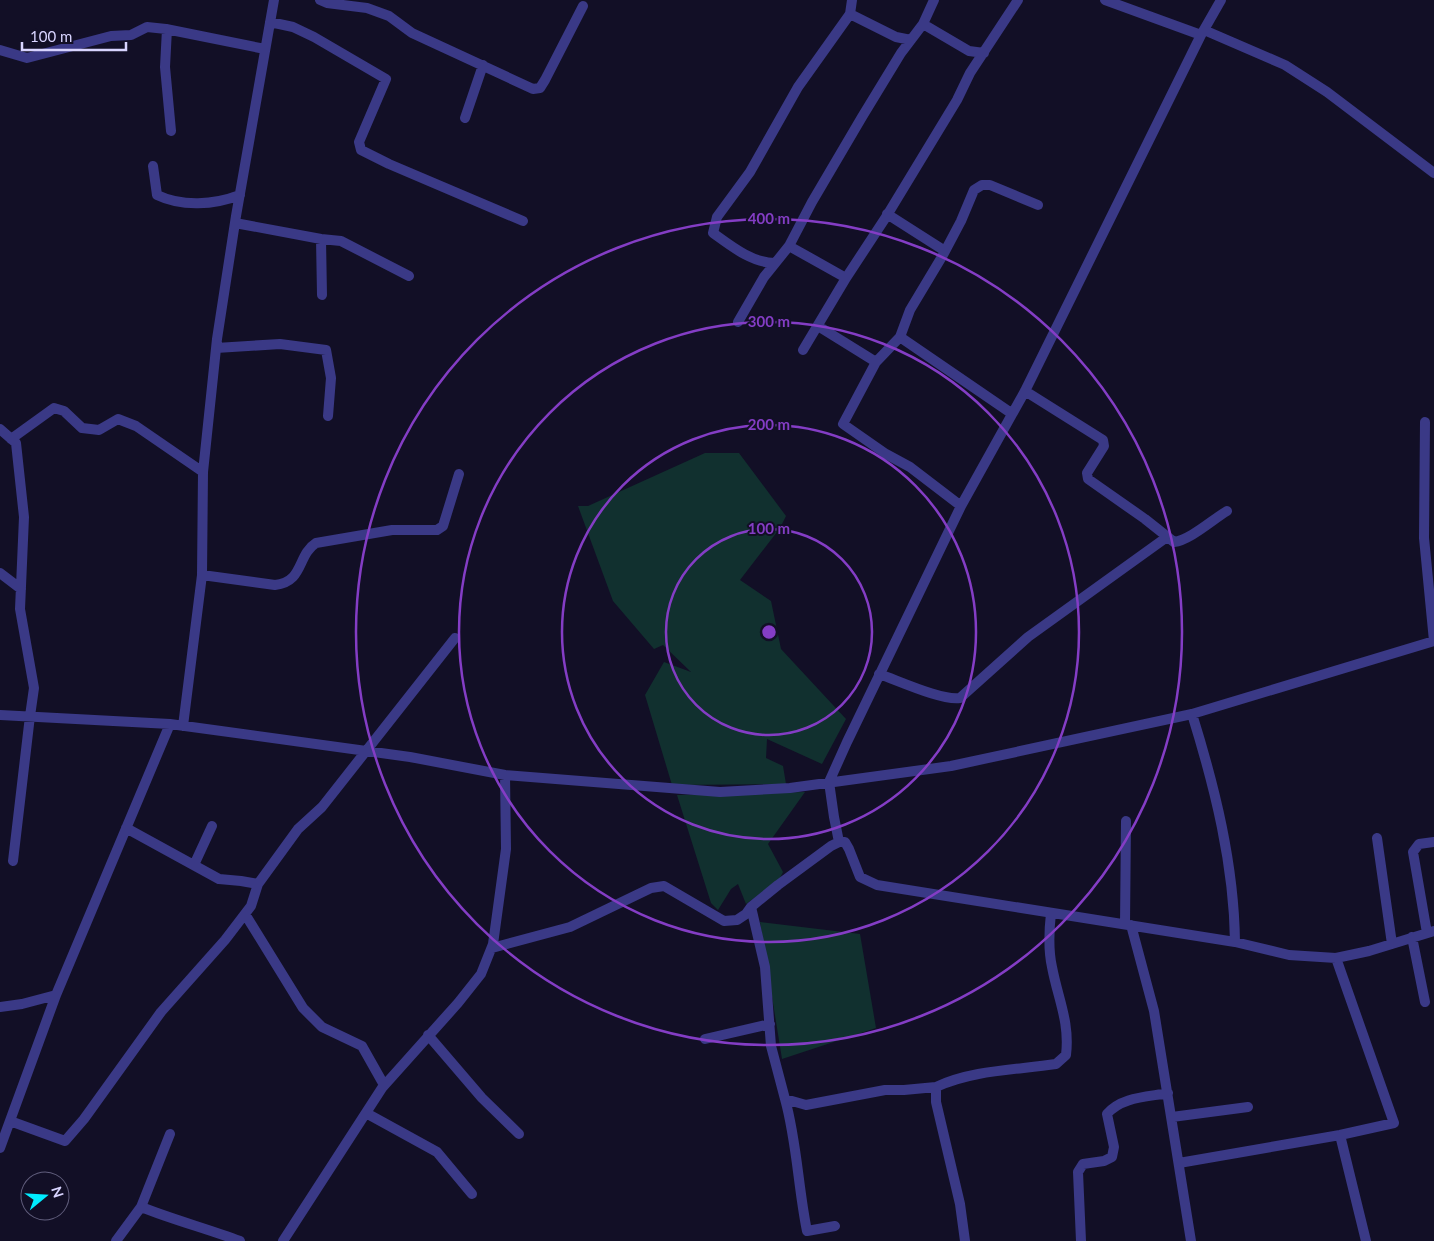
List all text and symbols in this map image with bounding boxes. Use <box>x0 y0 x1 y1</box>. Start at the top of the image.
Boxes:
scale bar <box>22 20 126 52</box>
text: 100 m <box>30 27 72 45</box>
text: 400 m <box>748 209 790 227</box>
text: 300 m <box>748 312 790 330</box>
text: 200 m <box>748 415 790 433</box>
text: 100 m <box>748 519 790 537</box>
centre of rings <box>760 623 778 641</box>
north arrow <box>20 1171 70 1221</box>
text: N <box>48 1184 68 1200</box>

